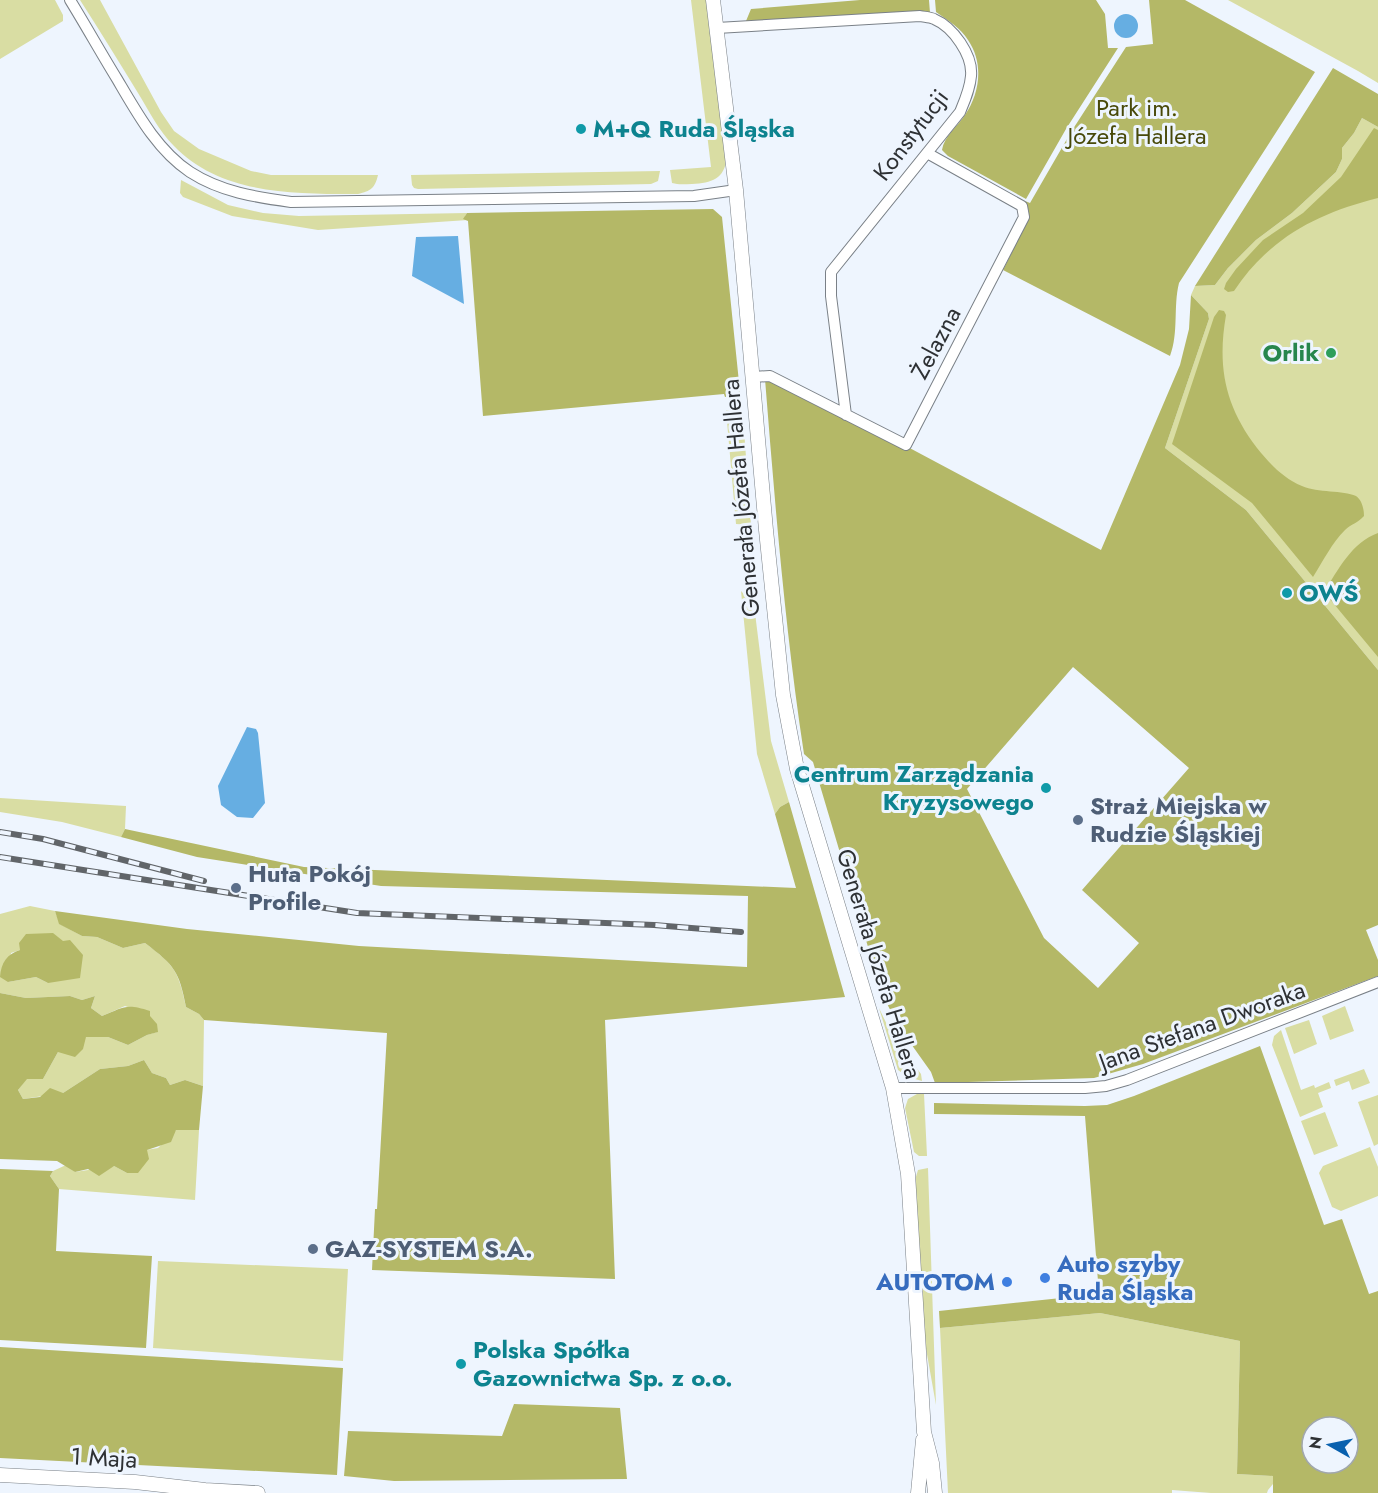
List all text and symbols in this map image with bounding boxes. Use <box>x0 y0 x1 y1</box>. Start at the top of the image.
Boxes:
street label: Konstytucji <box>865 82 957 188</box>
park label: Park im. Józefa Hallera <box>1064 90 1207 153</box>
place label: M+Q Ruda Śląska <box>593 111 795 146</box>
marker: M+Q Ruda Śląska <box>574 122 588 136</box>
street label: Żelazna <box>902 300 969 385</box>
place label: Orlik <box>1262 335 1319 370</box>
marker: Orlik <box>1324 346 1338 360</box>
street label: Generała Józefa Hallera <box>713 377 768 619</box>
place label: OWŚ <box>1299 575 1359 610</box>
marker: OWŚ <box>1280 586 1294 600</box>
place label: Centrum Zarządzania Kryzysowego <box>794 756 1034 819</box>
marker: Centrum Zarządzania Kryzysowego <box>1039 781 1053 795</box>
place label: Straż Miejska w Rudzie Śląskiej <box>1090 788 1267 851</box>
marker: Straż Miejska w Rudzie Śląskiej <box>1071 813 1085 827</box>
street label: Generała Józefa Hallera <box>828 844 931 1083</box>
place label: Huta Pokój Profile <box>248 856 371 919</box>
marker: Huta Pokój Profile <box>229 881 243 895</box>
street label: Jana Stefana Dworaka <box>1091 972 1310 1080</box>
place label: GAZ-SYSTEM S.A. <box>325 1231 533 1266</box>
marker: GAZ-SYSTEM S.A. <box>306 1242 320 1256</box>
place label: Auto szyby Ruda Śląska <box>1056 1246 1194 1309</box>
place label: AUTOTOM <box>875 1264 995 1299</box>
marker: Auto szyby Ruda Śląska <box>1038 1271 1052 1285</box>
marker: AUTOTOM <box>1000 1275 1014 1289</box>
place label: Polska Spółka Gazownictwa Sp. z o.o. <box>473 1332 733 1395</box>
marker: Polska Spółka Gazownictwa Sp. z o.o. <box>454 1357 468 1371</box>
north arrow <box>1300 1415 1360 1475</box>
text: N <box>1303 1435 1328 1451</box>
street label: 1 Maja <box>70 1438 138 1477</box>

